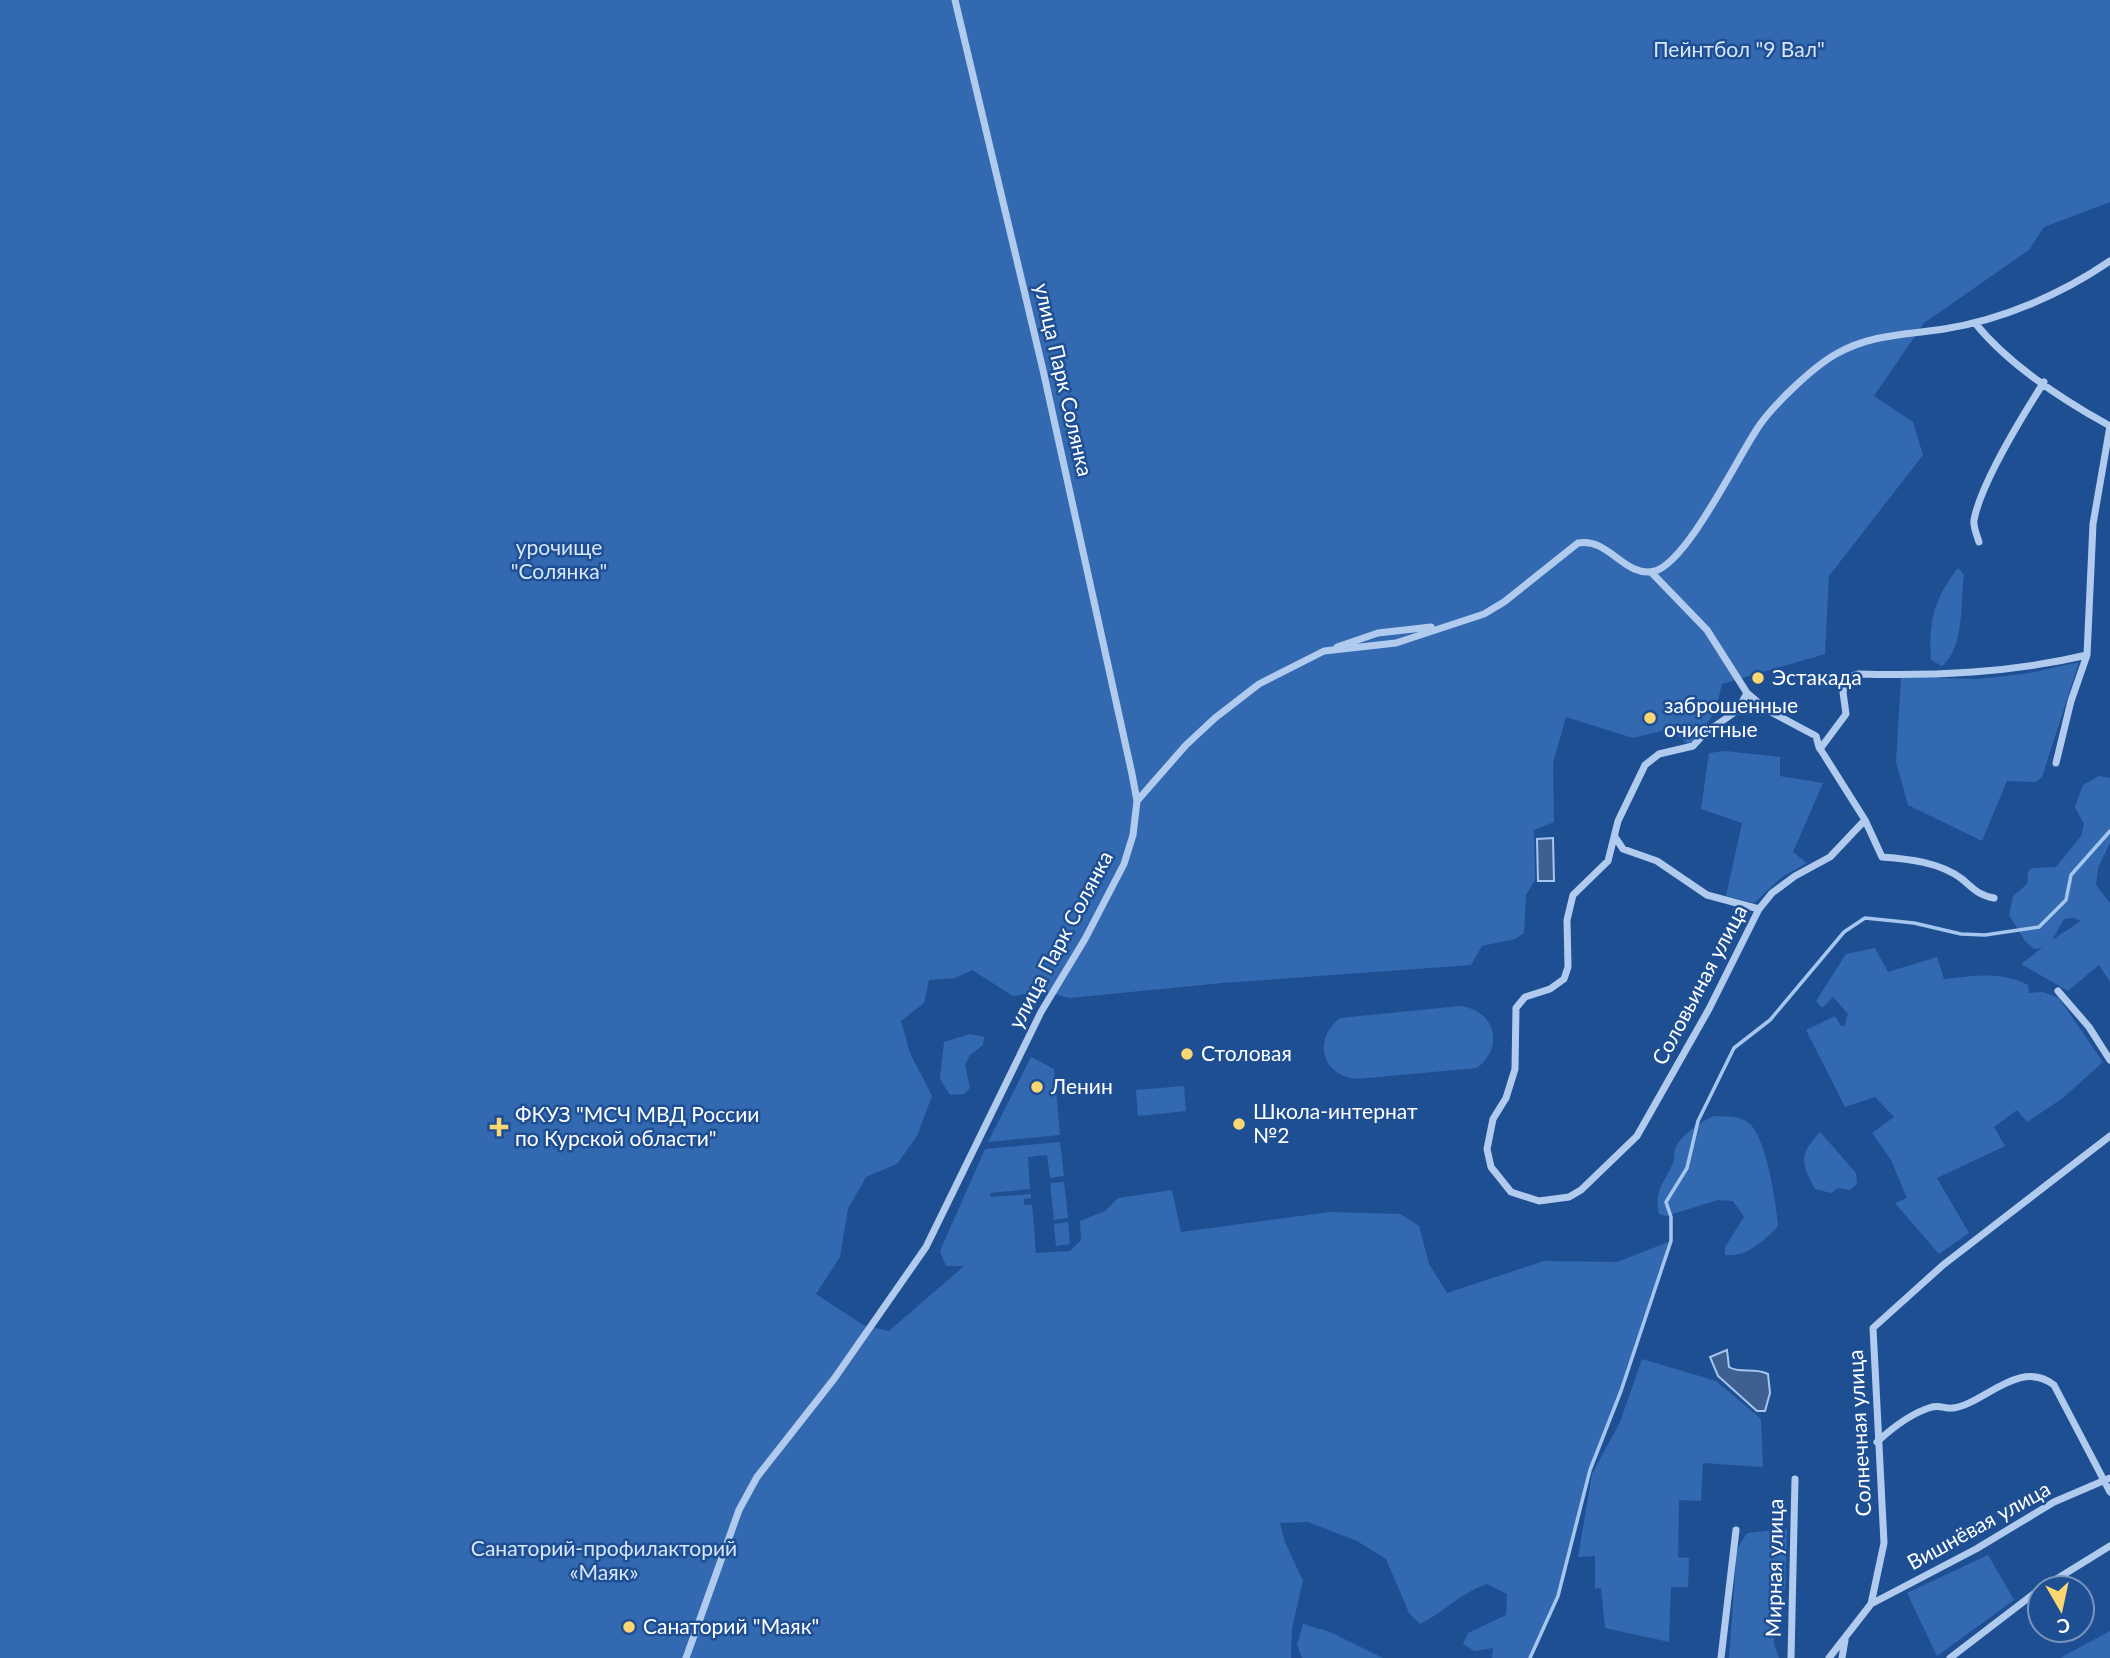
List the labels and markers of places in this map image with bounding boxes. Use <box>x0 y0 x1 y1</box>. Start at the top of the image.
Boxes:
place label: Эстакада <box>1772 664 1862 689</box>
marker: Эстакада <box>1750 670 1766 686</box>
place label: заброшенные очистные <box>1664 692 1798 741</box>
marker: заброшенные очистные <box>1642 710 1658 726</box>
place label: Столовая <box>1201 1040 1292 1065</box>
marker: Столовая <box>1179 1046 1195 1062</box>
place label: Ленин <box>1050 1073 1113 1098</box>
marker: Ленин <box>1029 1079 1045 1095</box>
place label: Школа-интернат №2 <box>1253 1098 1418 1147</box>
place label: ФКУЗ "МСЧ МВД России по Курской области" <box>515 1101 759 1150</box>
marker: Школа-интернат №2 <box>1231 1116 1247 1132</box>
marker: ФКУЗ "МСЧ МВД России по Курской области" <box>489 1117 509 1137</box>
place label: Санаторий "Маяк" <box>643 1613 819 1638</box>
marker: Санаторий "Маяк" <box>621 1619 637 1635</box>

